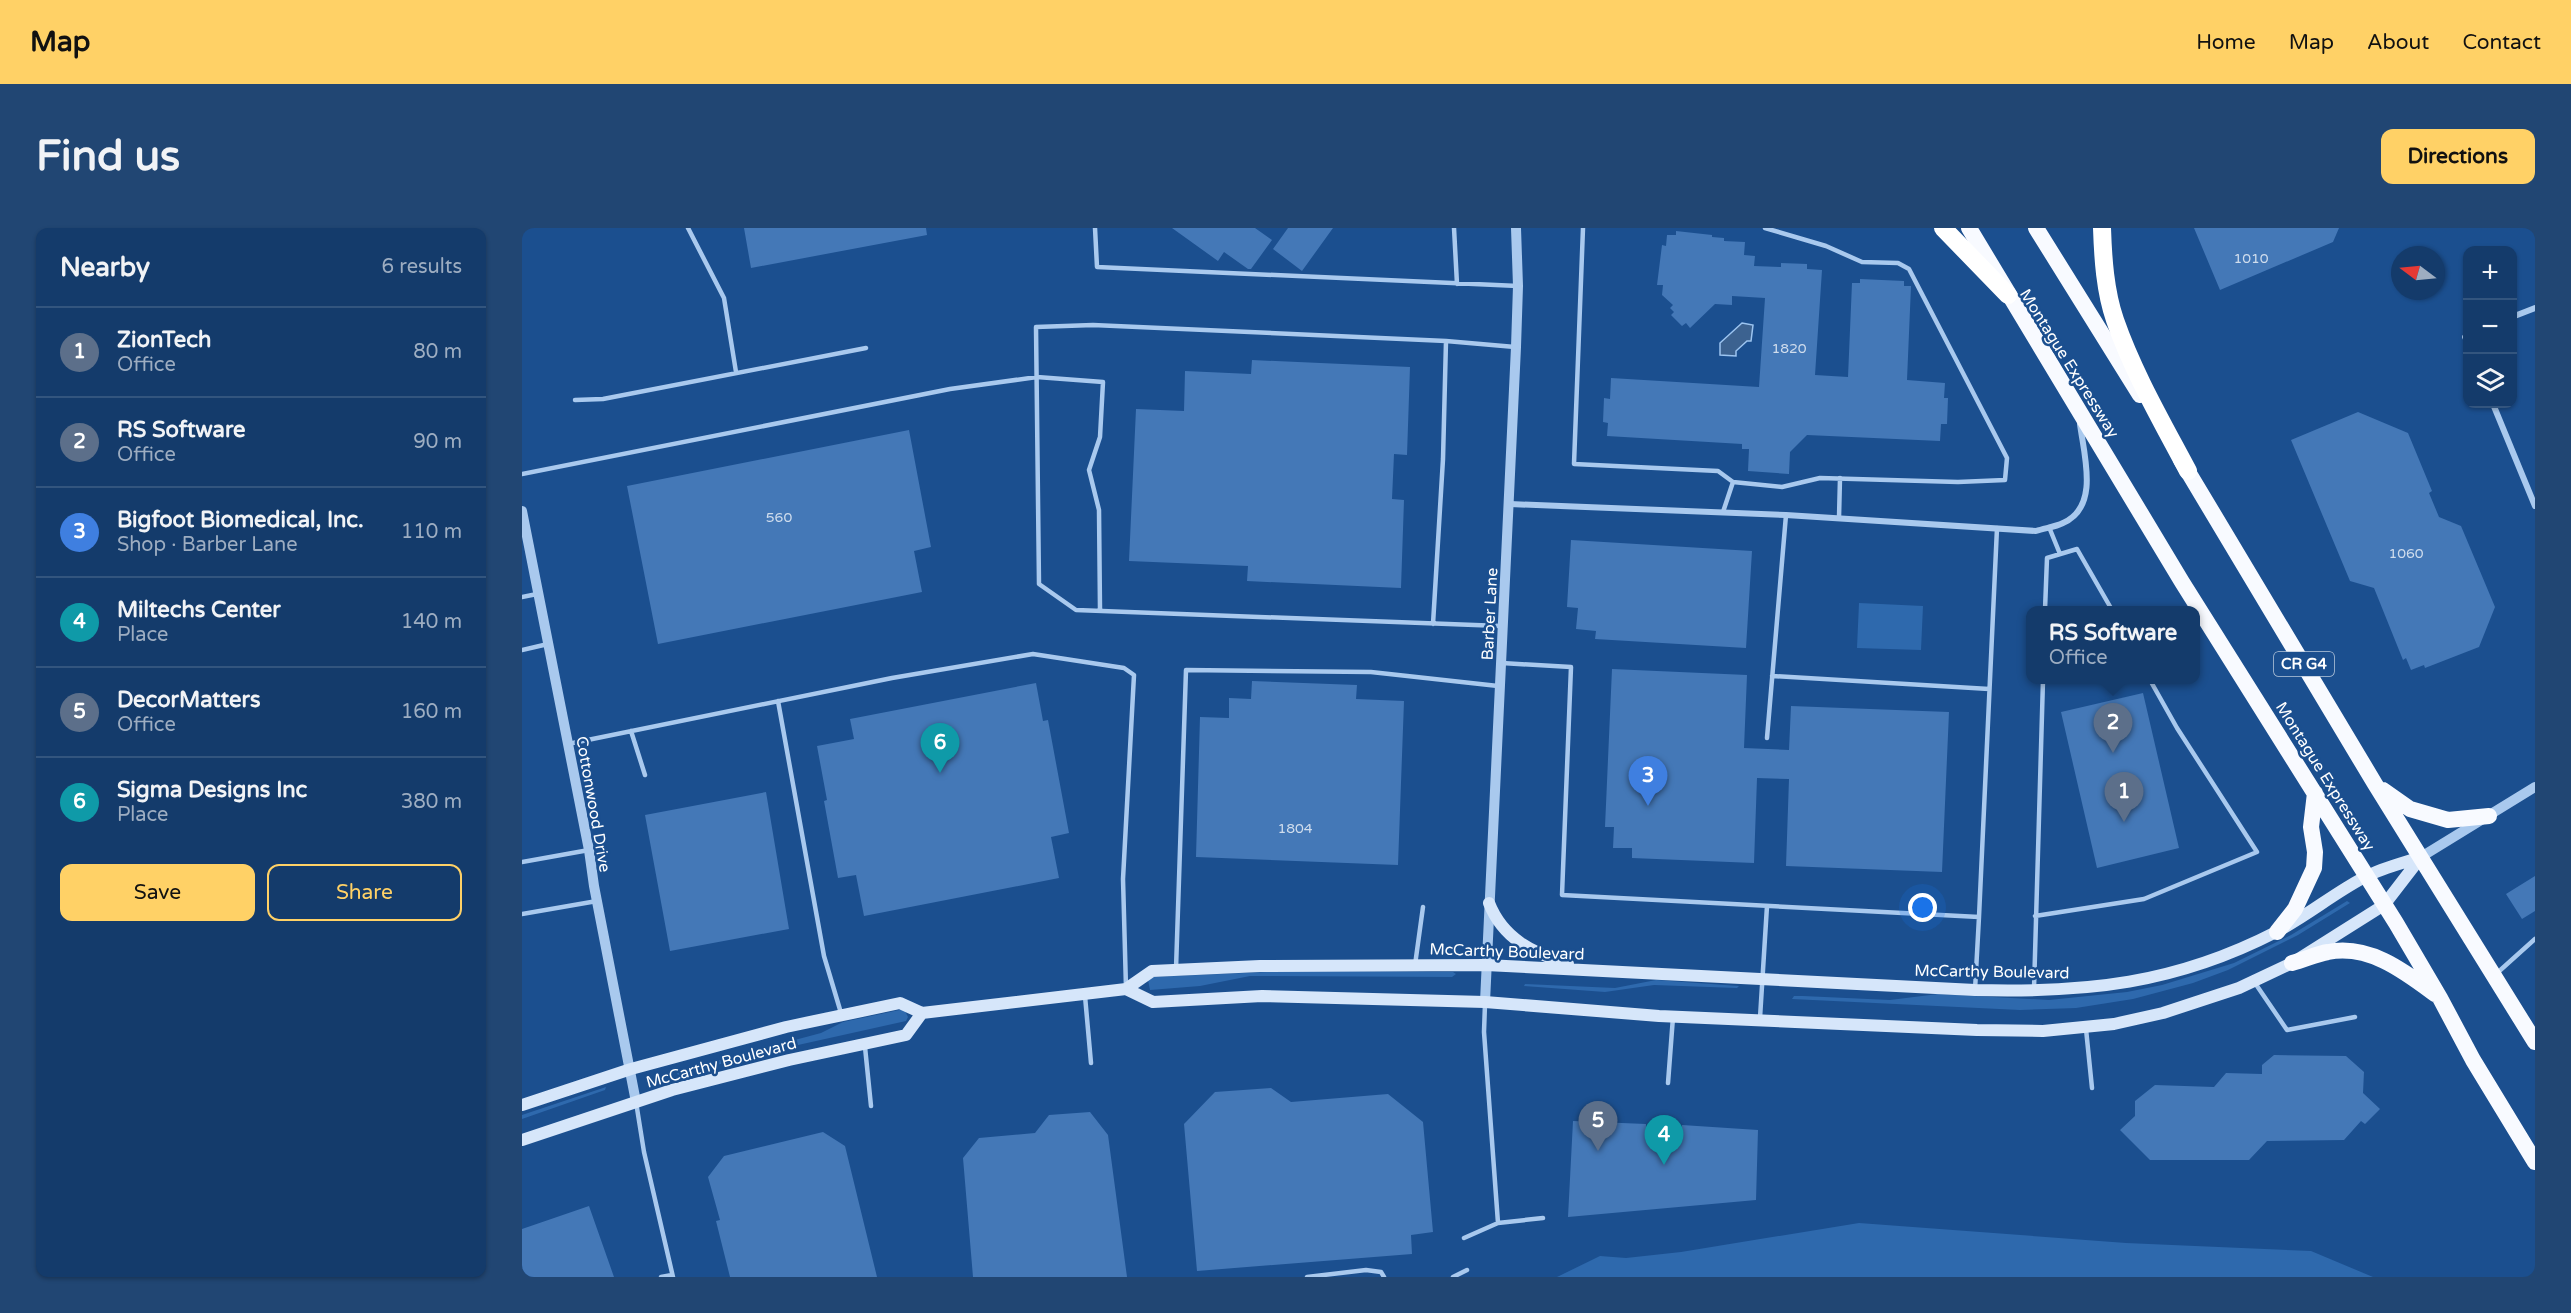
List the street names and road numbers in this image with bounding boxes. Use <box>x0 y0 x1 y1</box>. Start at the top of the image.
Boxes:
street label: Montague Expressway <box>2015 285 2123 442</box>
street label: Barber Lane <box>1478 567 1502 661</box>
road number: CR G4 <box>2274 652 2334 676</box>
street label: Montague Expressway <box>2271 698 2379 855</box>
street label: Cottonwood Drive <box>571 735 615 874</box>
street label: McCarthy Boulevard <box>1429 939 1585 965</box>
street label: McCarthy Boulevard <box>1914 961 2070 983</box>
street label: McCarthy Boulevard <box>644 1033 799 1093</box>

